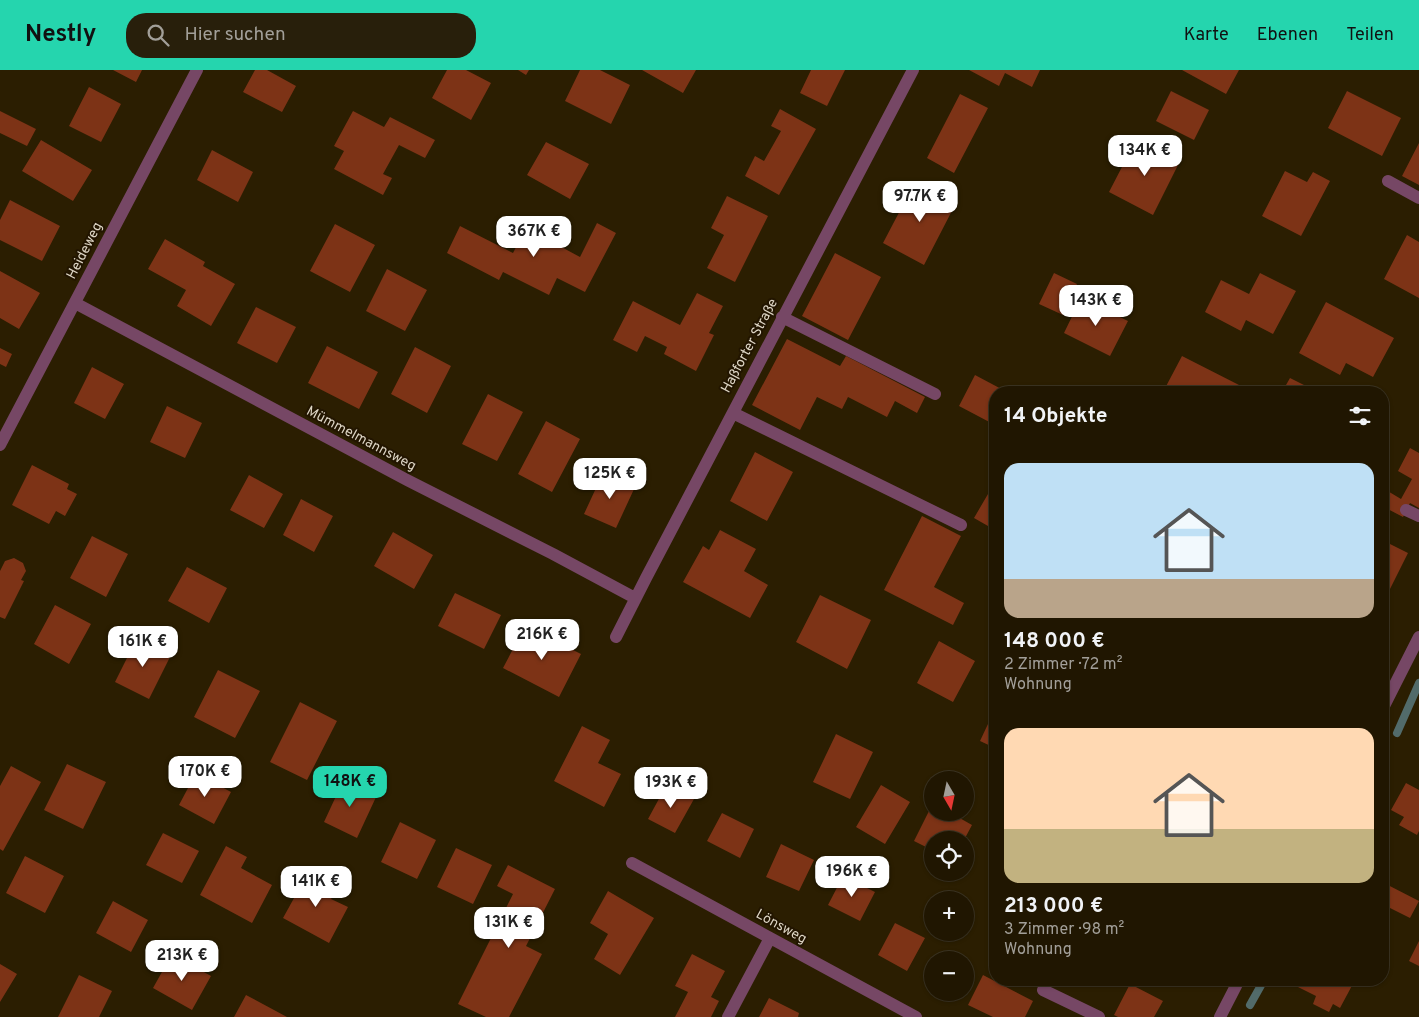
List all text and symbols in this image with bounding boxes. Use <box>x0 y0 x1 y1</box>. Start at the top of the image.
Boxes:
search box <box>126 13 476 58</box>
text: Nestly <box>25 20 96 50</box>
icon: search <box>144 21 172 49</box>
text: Hier suchen <box>184 23 286 47</box>
text: Karte <box>1184 24 1229 47</box>
text: Ebenen <box>1257 24 1318 47</box>
text: Teilen <box>1346 24 1394 47</box>
pin: 134K € <box>1104 134 1186 177</box>
text: 134K € <box>1119 141 1171 161</box>
pin: 97.7K € <box>874 180 966 223</box>
text: 97.7K € <box>894 187 946 207</box>
pin: 367K € <box>493 216 575 258</box>
street label: Heideweg <box>63 220 107 282</box>
text: 367K € <box>507 222 561 242</box>
pin: 143K € <box>1055 284 1137 327</box>
text: 143K € <box>1070 291 1122 311</box>
street label: Haßforter Straße <box>718 296 782 396</box>
icon: filters <box>1346 402 1374 430</box>
street label: Mümmelmannsweg <box>303 403 419 475</box>
text: 14 Objekte <box>1004 403 1108 430</box>
pin: 125K € <box>569 458 651 500</box>
text: 125K € <box>584 464 636 484</box>
icon: home <box>1144 495 1234 585</box>
pin: 216K € <box>501 618 583 661</box>
text: 216K € <box>516 625 568 645</box>
pin: 161K € <box>102 626 184 668</box>
text: 148 000 € <box>1004 628 1105 655</box>
text: 161K € <box>119 632 167 652</box>
text: 2 Zimmer · 72 m² <box>1004 655 1122 675</box>
text: Wohnung <box>1004 675 1072 695</box>
pin: 170K € <box>164 756 246 798</box>
icon: home <box>1144 760 1234 850</box>
text: 170K € <box>180 762 230 782</box>
pin: 148K € <box>309 766 391 808</box>
pin: 193K € <box>630 766 712 809</box>
north arrow <box>924 771 974 821</box>
map controls <box>924 771 974 1001</box>
text: 148K € <box>324 772 376 792</box>
text: 193K € <box>645 773 697 793</box>
button: locate <box>924 831 974 881</box>
pin: 196K € <box>811 856 893 898</box>
text: 196K € <box>826 862 878 882</box>
pin: 141K € <box>275 866 357 908</box>
text: 141K € <box>292 872 340 892</box>
button: + <box>924 891 974 941</box>
text: 213 000 € <box>1004 893 1103 920</box>
pin: 131K € <box>468 906 550 949</box>
street label: Lönsweg <box>753 906 809 948</box>
text: 131K € <box>485 913 533 933</box>
text: 3 Zimmer · 98 m² <box>1004 920 1124 940</box>
pin: 213K € <box>141 940 223 982</box>
text: Wohnung <box>1004 940 1072 960</box>
text: 213K € <box>156 946 208 966</box>
button: − <box>924 951 974 1001</box>

